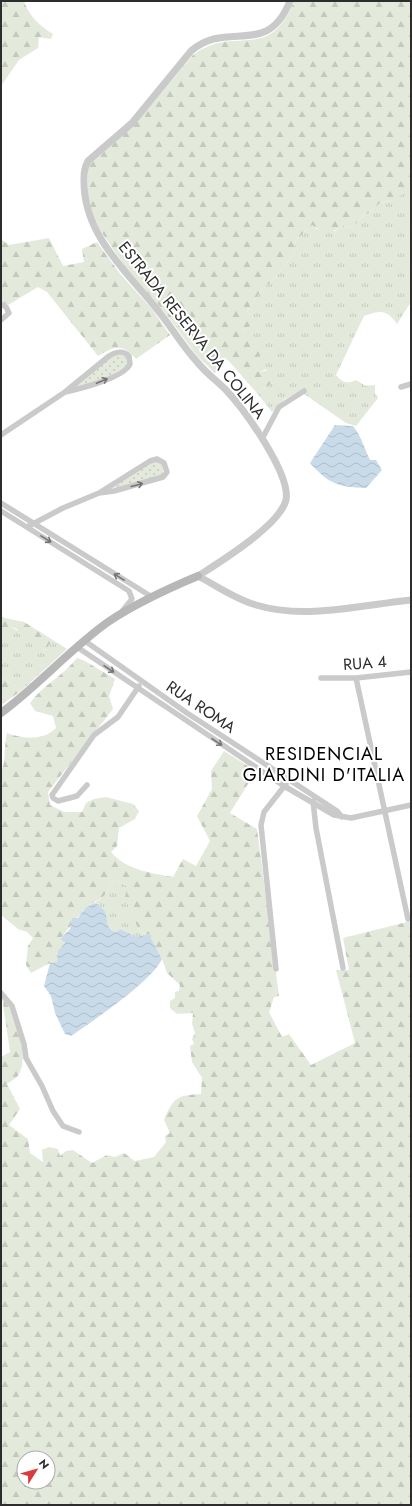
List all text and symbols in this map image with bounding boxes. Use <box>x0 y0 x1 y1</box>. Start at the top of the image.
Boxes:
street label: ESTRADA RESERVA DA COLINA <box>113 236 271 424</box>
one-way arrow <box>95 376 107 384</box>
one-way arrow <box>130 481 143 488</box>
one-way arrow <box>40 536 52 544</box>
one-way arrow <box>114 573 125 581</box>
street label: RUA 4 <box>342 650 388 676</box>
one-way arrow <box>104 665 115 673</box>
street label: RUA ROMA <box>162 675 241 739</box>
one-way arrow <box>211 738 222 746</box>
district label: RESIDENCIAL GIARDINI D'ITALIA <box>243 741 405 788</box>
north arrow <box>16 1450 56 1490</box>
text: N <box>35 1456 53 1472</box>

